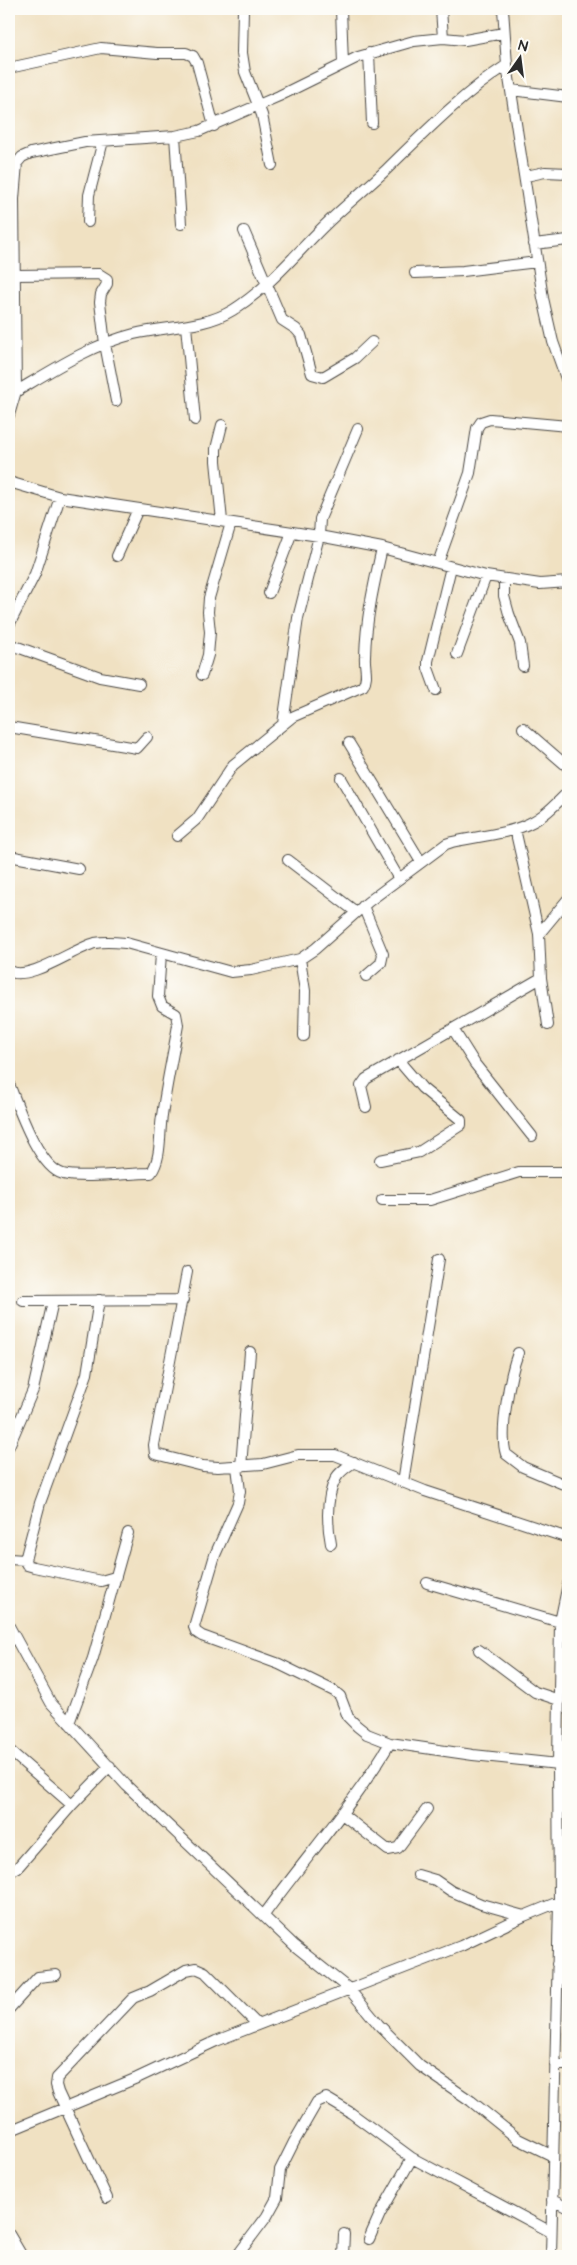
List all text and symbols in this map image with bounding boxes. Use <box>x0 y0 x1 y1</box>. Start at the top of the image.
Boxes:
north arrow <box>494 32 544 82</box>
text: N <box>516 36 530 57</box>

